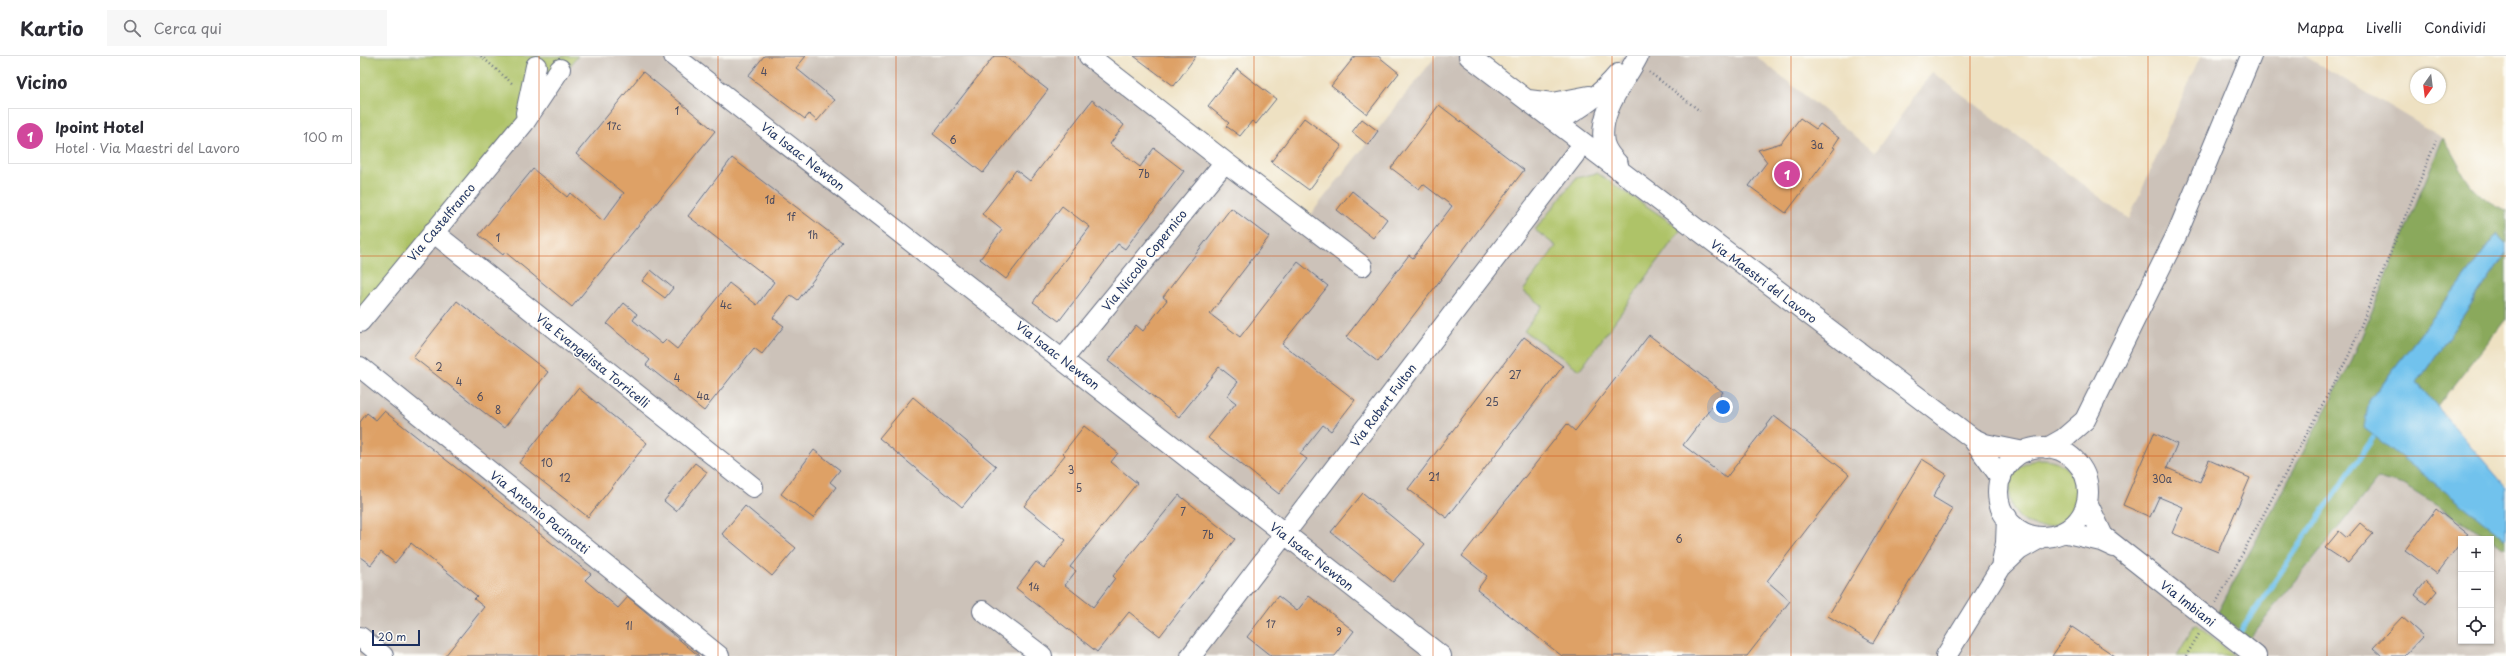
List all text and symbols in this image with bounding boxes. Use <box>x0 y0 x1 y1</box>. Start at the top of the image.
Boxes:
search box <box>107 10 387 46</box>
text: Kartio <box>20 14 83 42</box>
text: Cerca qui <box>153 16 222 39</box>
icon: search <box>121 17 143 39</box>
text: Mappa <box>2297 17 2344 38</box>
text: Livelli <box>2366 17 2402 38</box>
text: Condividi <box>2424 17 2486 38</box>
house number: 4 <box>761 64 768 79</box>
north arrow <box>2410 68 2446 104</box>
text: Vicino <box>16 69 67 95</box>
house number: 1 <box>675 103 679 118</box>
text: Ipoint Hotel <box>55 115 144 138</box>
street label: Via Isaac Newton <box>757 117 849 195</box>
house number: 17c <box>607 118 622 133</box>
text: 1 <box>27 127 33 146</box>
text: 100 m <box>303 127 343 146</box>
house number: 6 <box>949 132 957 147</box>
house number: 3a <box>1811 137 1824 152</box>
text: Hotel · Via Maestri del Lavoro <box>55 138 240 157</box>
pin: 1 <box>1774 159 1800 189</box>
house number: 7b <box>1138 166 1150 181</box>
street label: Via Castelfranco <box>403 179 479 265</box>
house number: 1d <box>765 192 775 207</box>
street label: Via Niccolò Copernico <box>1097 205 1191 315</box>
house number: 1f <box>787 209 796 224</box>
house number: 1h <box>808 227 818 242</box>
house number: 1 <box>496 230 500 245</box>
street label: Via Maestri del Lavoro <box>1707 235 1821 327</box>
house number: 4c <box>720 297 732 312</box>
street label: Via Evangelista Torricelli <box>532 308 654 412</box>
street label: Via Isaac Newton <box>1012 316 1104 394</box>
house number: 2 <box>435 359 443 374</box>
street label: Via Robert Fulton <box>1346 360 1420 450</box>
house number: 27 <box>1509 367 1522 382</box>
house number: 4 <box>674 370 681 385</box>
house number: 4 <box>456 374 463 389</box>
house number: 4a <box>697 388 710 403</box>
house number: 6 <box>476 389 484 404</box>
house number: 25 <box>1485 394 1499 409</box>
your location <box>1713 397 1733 417</box>
house number: 8 <box>495 402 501 417</box>
house number: 10 <box>541 455 553 470</box>
house number: 3 <box>1068 462 1074 477</box>
street label: Via Antonio Pacinotti <box>486 466 594 558</box>
house number: 21 <box>1428 469 1440 484</box>
house number: 12 <box>559 470 571 485</box>
house number: 30a <box>2152 471 2173 486</box>
house number: 5 <box>1076 480 1082 495</box>
house number: 7 <box>1180 504 1186 519</box>
street label: Via Isaac Newton <box>1266 517 1358 595</box>
house number: 7b <box>1202 527 1214 542</box>
house number: 6 <box>1675 531 1683 546</box>
map controls <box>2458 536 2494 644</box>
button: + <box>2458 536 2494 572</box>
button: − <box>2458 572 2494 608</box>
street label: Via Imbiani <box>2157 576 2219 630</box>
house number: 14 <box>1028 579 1040 594</box>
button: locate <box>2458 608 2494 644</box>
house number: 17 <box>1266 616 1277 631</box>
house number: 1l <box>625 618 633 633</box>
house number: 9 <box>1336 624 1342 639</box>
scale bar <box>372 628 420 647</box>
text: 20 m <box>378 628 406 645</box>

